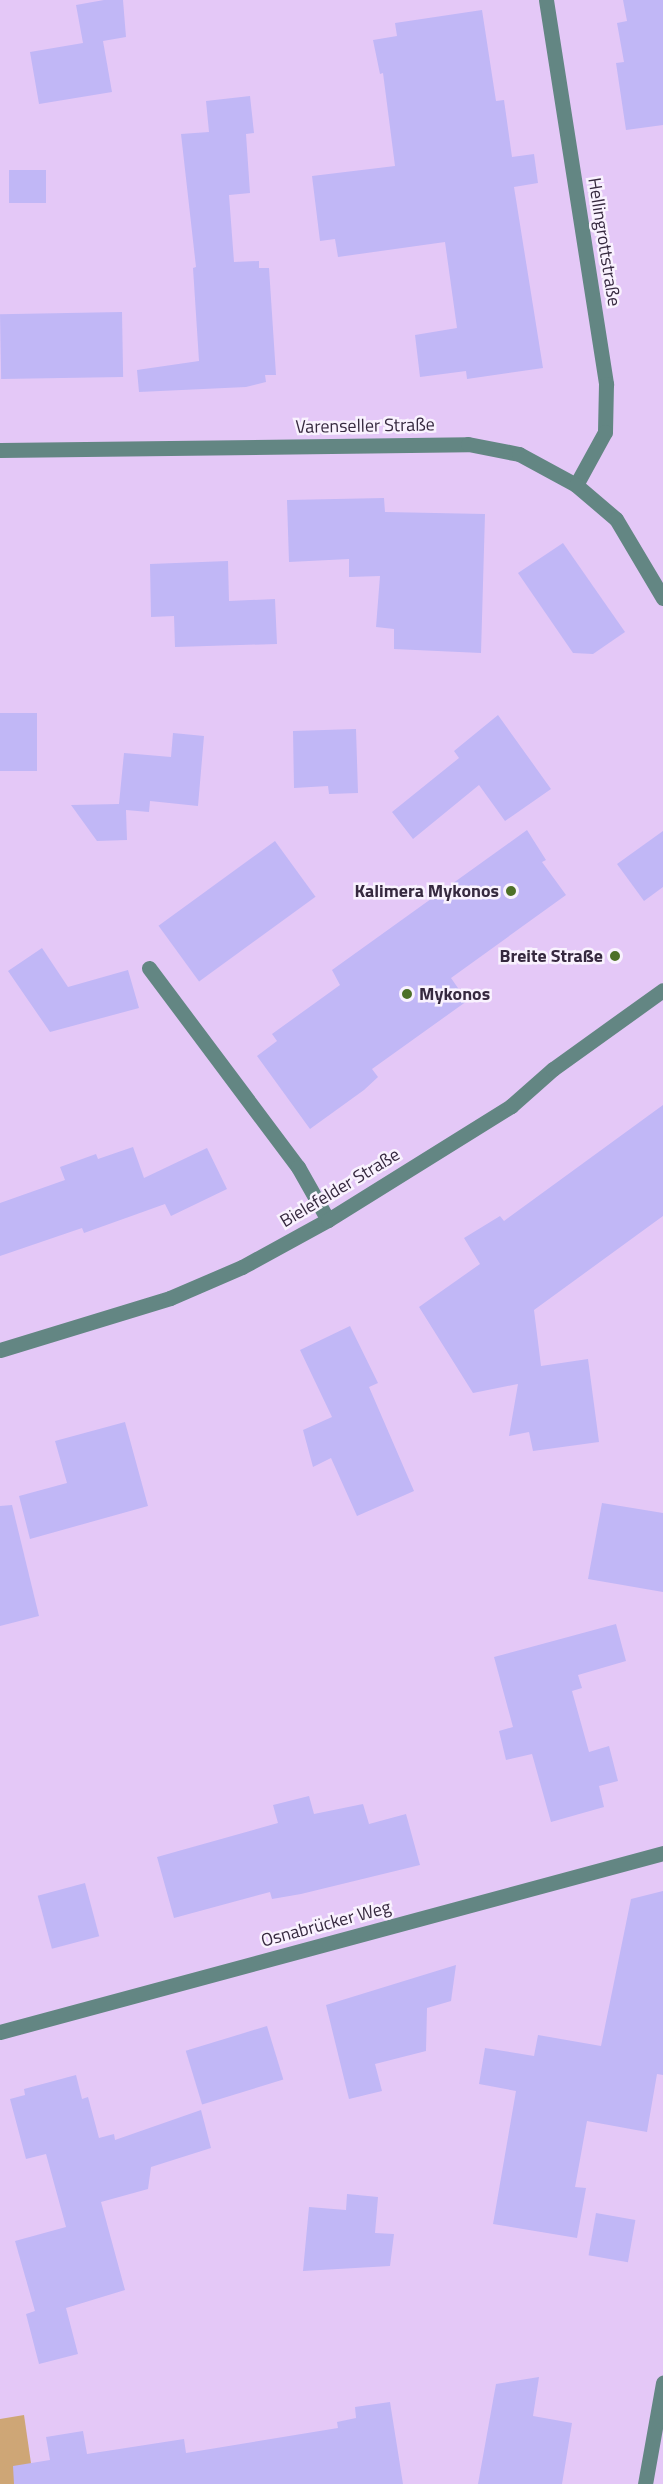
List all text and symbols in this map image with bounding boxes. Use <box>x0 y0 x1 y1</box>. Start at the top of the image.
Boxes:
street label: Hellingrottstraße <box>583 176 625 308</box>
street label: Varenseller Straße <box>295 414 435 438</box>
place label: Kalimera Mykonos <box>354 880 499 902</box>
marker: Kalimera Mykonos <box>504 884 518 898</box>
place label: Breite Straße <box>500 945 603 967</box>
marker: Breite Straße <box>608 949 622 963</box>
place label: Mykonos <box>419 983 490 1005</box>
marker: Mykonos <box>400 987 414 1001</box>
street label: Bielefelder Straße <box>276 1144 404 1232</box>
street label: Osnabrücker Weg <box>259 1896 393 1952</box>

